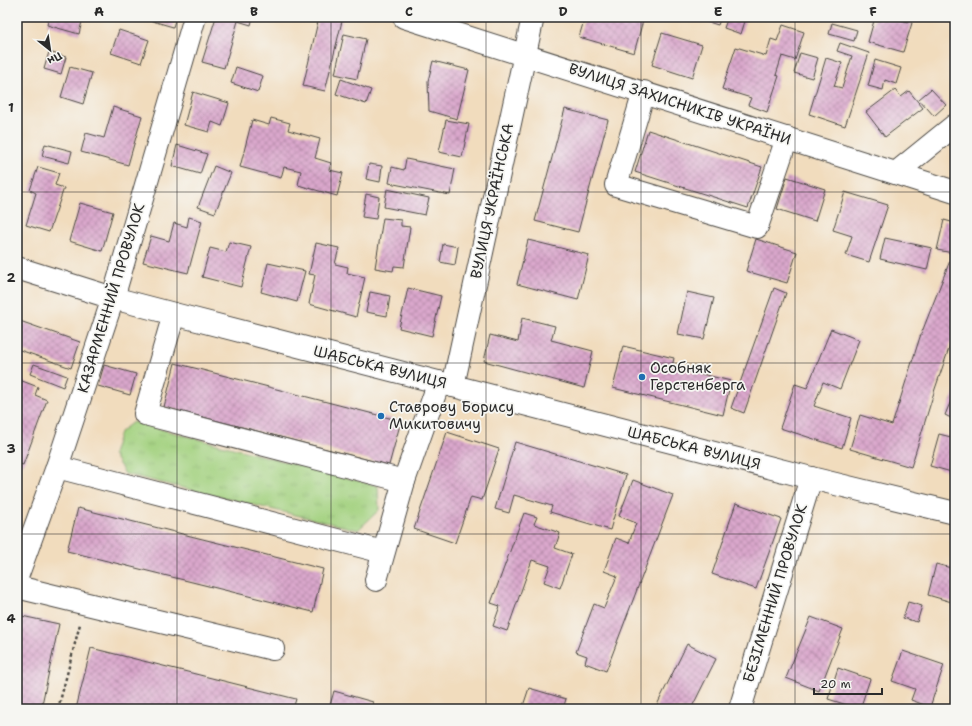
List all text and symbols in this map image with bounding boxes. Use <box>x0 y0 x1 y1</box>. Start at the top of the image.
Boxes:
text: A <box>94 3 104 20</box>
text: B <box>250 3 258 20</box>
text: C <box>405 3 413 20</box>
text: D <box>558 3 568 20</box>
text: E <box>714 3 723 20</box>
text: F <box>869 3 877 20</box>
north arrow <box>30 30 70 70</box>
text: Пн <box>45 48 65 68</box>
street label: ВУЛИЦЯ ЗАХИСНИКІВ УКРАЇНИ <box>566 58 794 150</box>
text: 1 <box>8 99 14 116</box>
street label: ВУЛИЦЯ УКРАЇНСЬКА <box>466 121 518 280</box>
street label: КАЗАРМЕННИЙ ПРОВУЛОК <box>72 200 150 395</box>
text: 2 <box>6 269 16 286</box>
street label: ШАБСЬКА ВУЛИЦЯ <box>311 341 449 393</box>
place label: Особняк Герстенберга <box>650 358 746 395</box>
marker: Особняк Герстенберга <box>637 372 647 382</box>
place label: Ставрову Борису Микитовичу <box>389 397 514 434</box>
marker: Ставрову Борису Микитовичу <box>376 411 386 421</box>
street label: ШАБСЬКА ВУЛИЦЯ <box>625 422 763 474</box>
text: 3 <box>6 440 16 457</box>
street label: БЕЗІМЕННИЙ ПРОВУЛОК <box>737 501 812 685</box>
text: 4 <box>6 610 16 627</box>
scale bar <box>814 670 882 696</box>
text: 20 m <box>820 676 851 692</box>

